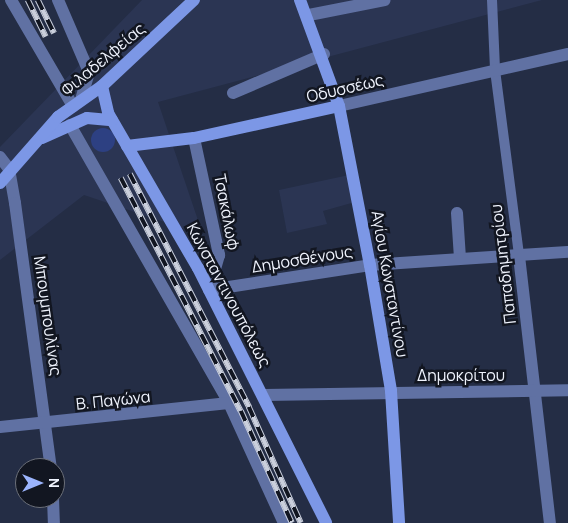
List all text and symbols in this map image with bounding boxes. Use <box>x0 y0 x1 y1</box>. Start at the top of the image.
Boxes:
street label: Φιλαδελφείας <box>57 18 149 100</box>
street label: Οδυσσέως <box>304 70 386 106</box>
street label: Τσακάλωφ <box>210 172 244 252</box>
street label: Παπαδημητρίου <box>486 203 520 325</box>
street label: Αγίου Κωνσταντίνου <box>368 209 412 359</box>
street label: Κωνσταντινουπόλεως <box>183 220 275 370</box>
street label: Δημοσθένους <box>250 242 354 276</box>
street label: Μπουμπουλίνας <box>30 255 66 377</box>
street label: Δημοκρίτου <box>417 365 505 385</box>
street label: Β. Παγώνα <box>75 387 151 413</box>
north arrow <box>15 458 65 508</box>
text: N <box>45 478 64 488</box>

